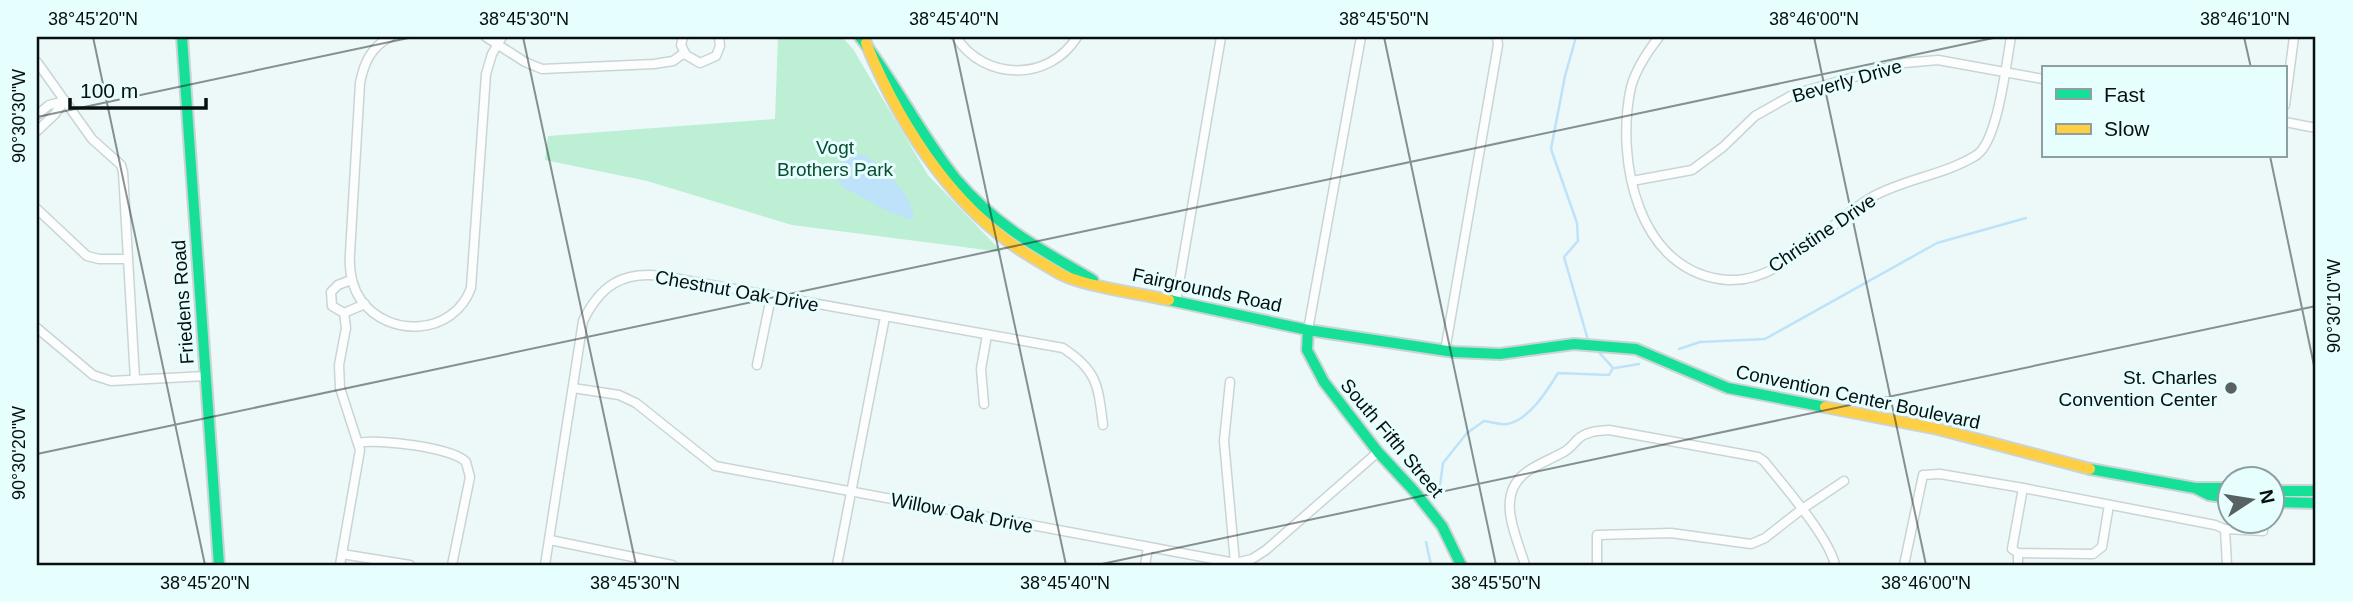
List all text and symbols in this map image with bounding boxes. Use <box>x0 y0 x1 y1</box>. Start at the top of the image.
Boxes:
text: 38°45'20"N <box>48 9 138 29</box>
text: 38°45'30"N <box>479 9 569 29</box>
text: 38°45'40"N <box>909 9 999 29</box>
text: 38°45'50"N <box>1339 9 1429 29</box>
text: 38°46'00"N <box>1769 9 1859 29</box>
text: 38°46'10"N <box>2200 9 2290 29</box>
street label: Beverly Drive <box>1790 55 1904 107</box>
scale bar <box>70 66 206 110</box>
legend <box>2042 66 2286 158</box>
text: 90°30'30"W <box>9 69 29 163</box>
text: 100 m <box>80 79 138 102</box>
text: Fast <box>2104 83 2145 106</box>
text: Slow <box>2104 117 2150 140</box>
park label: Vogt Brothers Park <box>777 137 894 180</box>
street label: Christine Drive <box>1764 189 1880 277</box>
street label: Friedens Road <box>168 239 198 365</box>
text: 90°30'10"W <box>2324 259 2344 353</box>
street label: Fairgrounds Road <box>1130 264 1284 316</box>
street label: Chestnut Oak Drive <box>654 266 820 316</box>
street label: Convention Center Boulevard <box>1734 361 1982 433</box>
place label: St. Charles Convention Center <box>2059 367 2218 410</box>
street label: South Fifth Street <box>1336 375 1448 502</box>
marker: St. Charles Convention Center <box>2223 380 2239 396</box>
text: 90°30'20"W <box>9 406 29 500</box>
north arrow <box>2216 466 2286 536</box>
text: N <box>2255 488 2279 505</box>
street label: Willow Oak Drive <box>889 489 1035 537</box>
text: 38°45'20"N <box>160 573 250 593</box>
text: 38°45'30"N <box>590 573 680 593</box>
text: 38°45'40"N <box>1020 573 1110 593</box>
text: 38°45'50"N <box>1451 573 1541 593</box>
text: 38°46'00"N <box>1881 573 1971 593</box>

